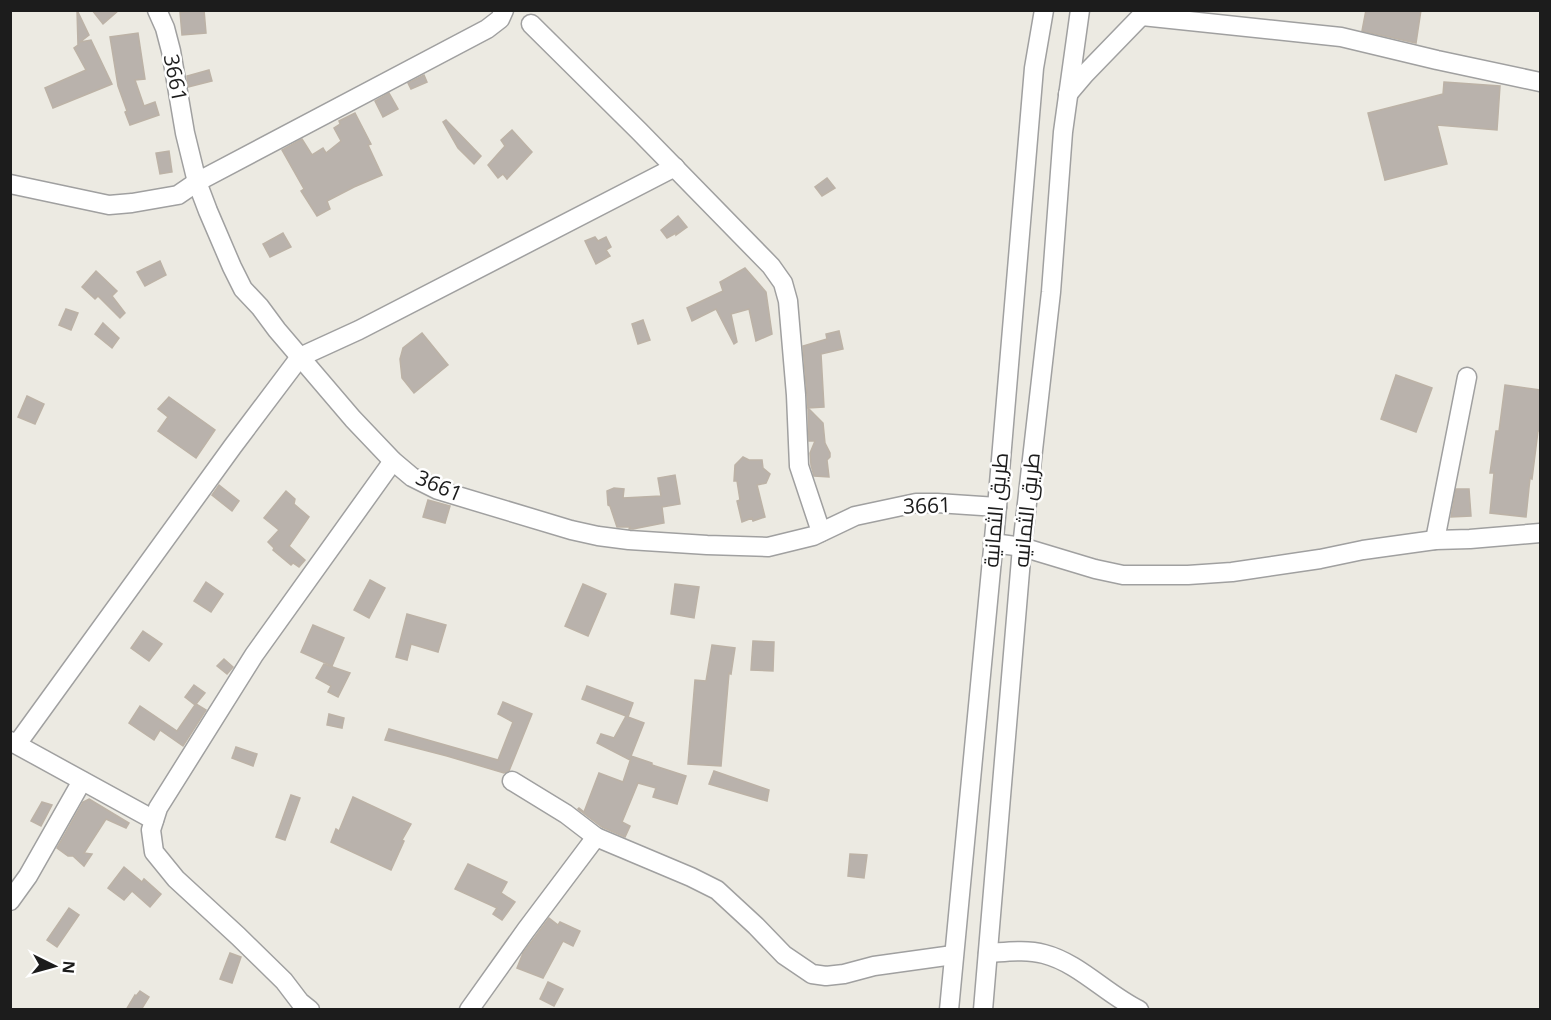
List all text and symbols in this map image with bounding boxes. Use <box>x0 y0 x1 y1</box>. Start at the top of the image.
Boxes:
street label: 3661 <box>158 52 194 104</box>
street label: طريق الثمانية <box>976 451 1014 569</box>
street label: طريق الثمانيه <box>1006 451 1046 569</box>
street label: 3661 <box>412 463 467 507</box>
street label: 3661 <box>902 490 951 520</box>
north arrow <box>24 936 84 996</box>
text: N <box>57 960 80 975</box>

